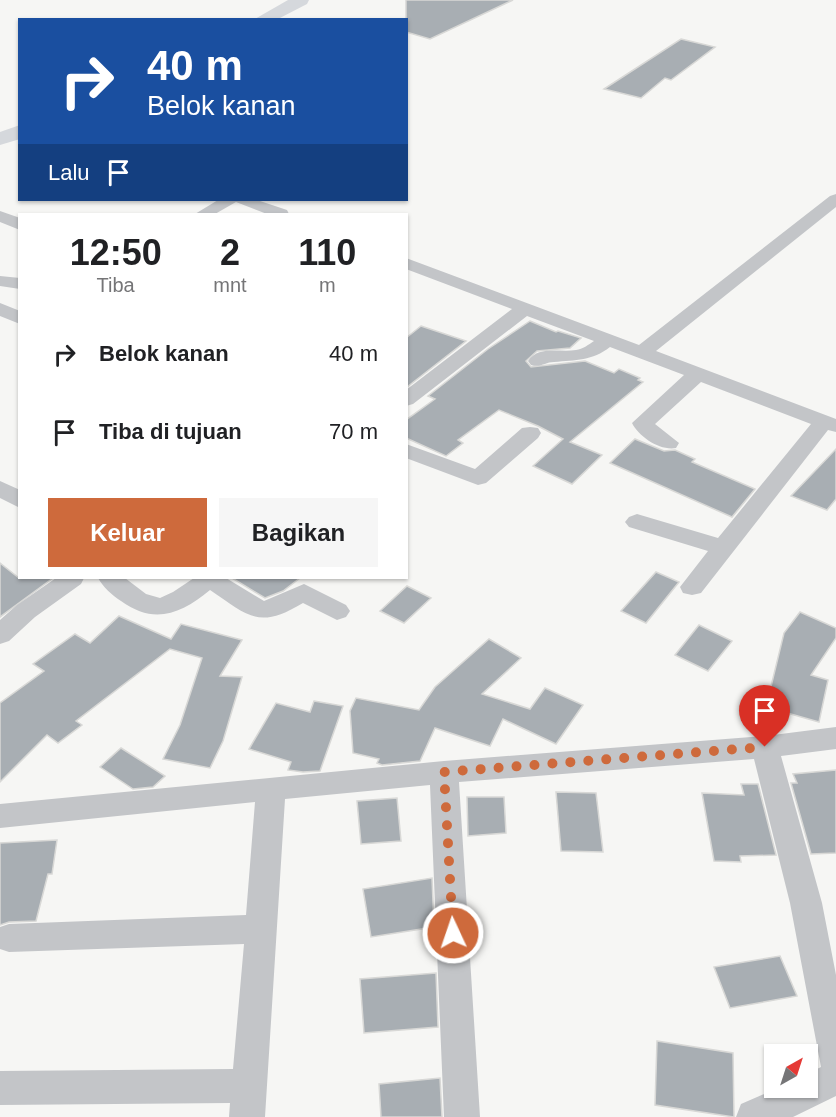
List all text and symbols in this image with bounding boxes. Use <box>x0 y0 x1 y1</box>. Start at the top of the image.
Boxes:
icon: right <box>48 42 126 120</box>
text: 40 m <box>147 42 243 89</box>
text: Belok kanan <box>147 91 296 121</box>
icon: arrive <box>102 156 135 189</box>
text: Lalu <box>48 160 90 185</box>
text: 12:50 <box>70 232 162 273</box>
text: 2 <box>220 232 240 273</box>
text: 110 <box>298 232 356 273</box>
text: Tiba <box>97 274 135 296</box>
text: mnt <box>213 274 247 296</box>
text: m <box>319 274 336 296</box>
icon: right <box>48 338 81 371</box>
text: Belok kanan <box>99 341 229 366</box>
text: 40 m <box>329 341 378 366</box>
icon: arrive <box>48 416 81 449</box>
text: Tiba di tujuan <box>99 419 242 444</box>
text: 70 m <box>329 419 378 444</box>
button: Keluar <box>48 498 207 567</box>
button: Bagikan <box>219 498 378 567</box>
pin <box>739 685 790 747</box>
icon: arrive <box>748 694 781 727</box>
position arrow <box>421 901 485 965</box>
north arrow <box>764 1044 818 1098</box>
map controls <box>764 1044 818 1098</box>

